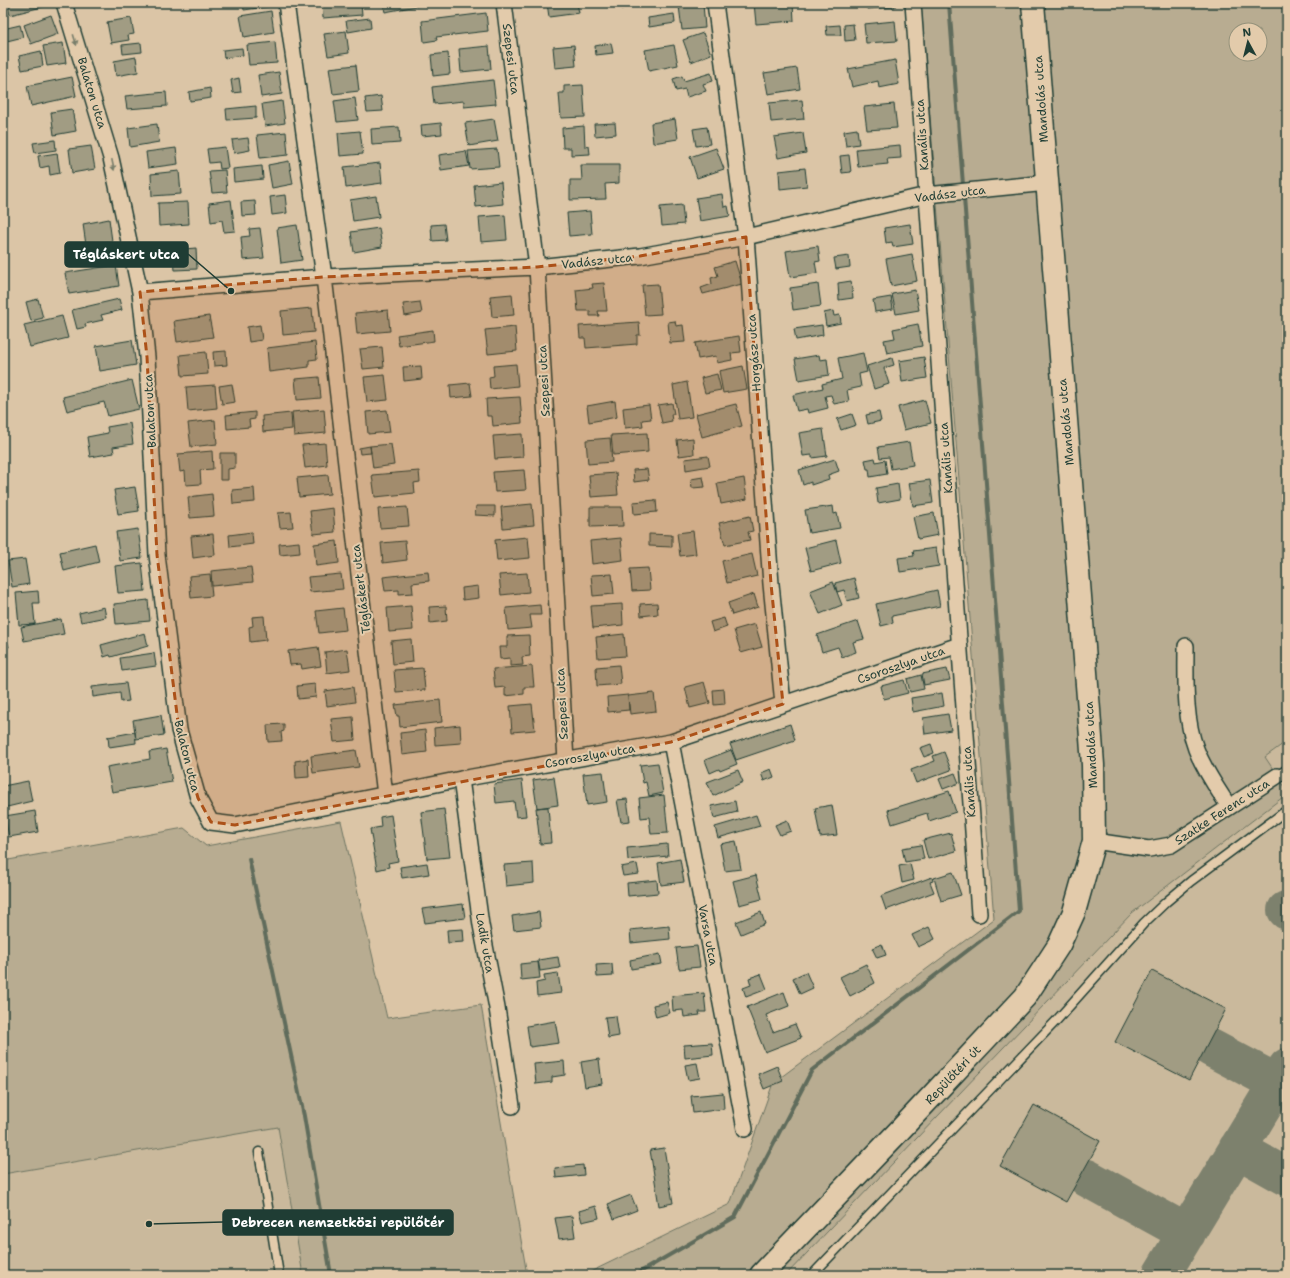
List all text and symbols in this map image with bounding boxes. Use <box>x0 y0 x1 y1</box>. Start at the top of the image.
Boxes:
street label: Szepesi utca <box>499 22 523 96</box>
north arrow <box>1228 22 1268 62</box>
text: N <box>1242 25 1252 41</box>
one-way arrow <box>72 35 78 47</box>
street label: Mandolás utca <box>1030 54 1052 143</box>
street label: Balaton utca <box>74 55 111 131</box>
street label: Kanális utca <box>911 98 932 171</box>
one-way arrow <box>110 158 116 171</box>
street label: Vadász utca <box>914 182 987 206</box>
callout: Tégláskert utca <box>65 242 188 267</box>
text: Tégláskert utca <box>73 246 179 263</box>
street label: Vadász utca <box>561 249 634 273</box>
street label: Horgász utca <box>743 313 765 392</box>
street label: Szepesi utca <box>534 344 554 417</box>
street label: Balaton utca <box>140 373 160 448</box>
street label: Mandolás utca <box>1054 377 1078 466</box>
street label: Kanális utca <box>935 421 956 494</box>
street label: Tégláskert utca <box>348 543 374 634</box>
street label: Csoroszlya utca <box>855 642 947 687</box>
street label: Szepesi utca <box>552 667 572 740</box>
street label: Mandolás utca <box>1081 701 1101 789</box>
street label: Balaton utca <box>170 718 204 794</box>
street label: Csoroszlya utca <box>544 740 637 772</box>
street label: Kanális utca <box>958 745 979 818</box>
street label: Szatke Ferenc utca <box>1172 775 1273 849</box>
street label: Varsa utca <box>694 903 722 967</box>
street label: Ladik utca <box>472 912 498 975</box>
street label: Repülőtéri út <box>921 1042 985 1108</box>
callout: Debrecen nemzetközi repülőtér <box>223 1210 453 1235</box>
text: Debrecen nemzetközi repülőtér <box>231 1214 445 1231</box>

